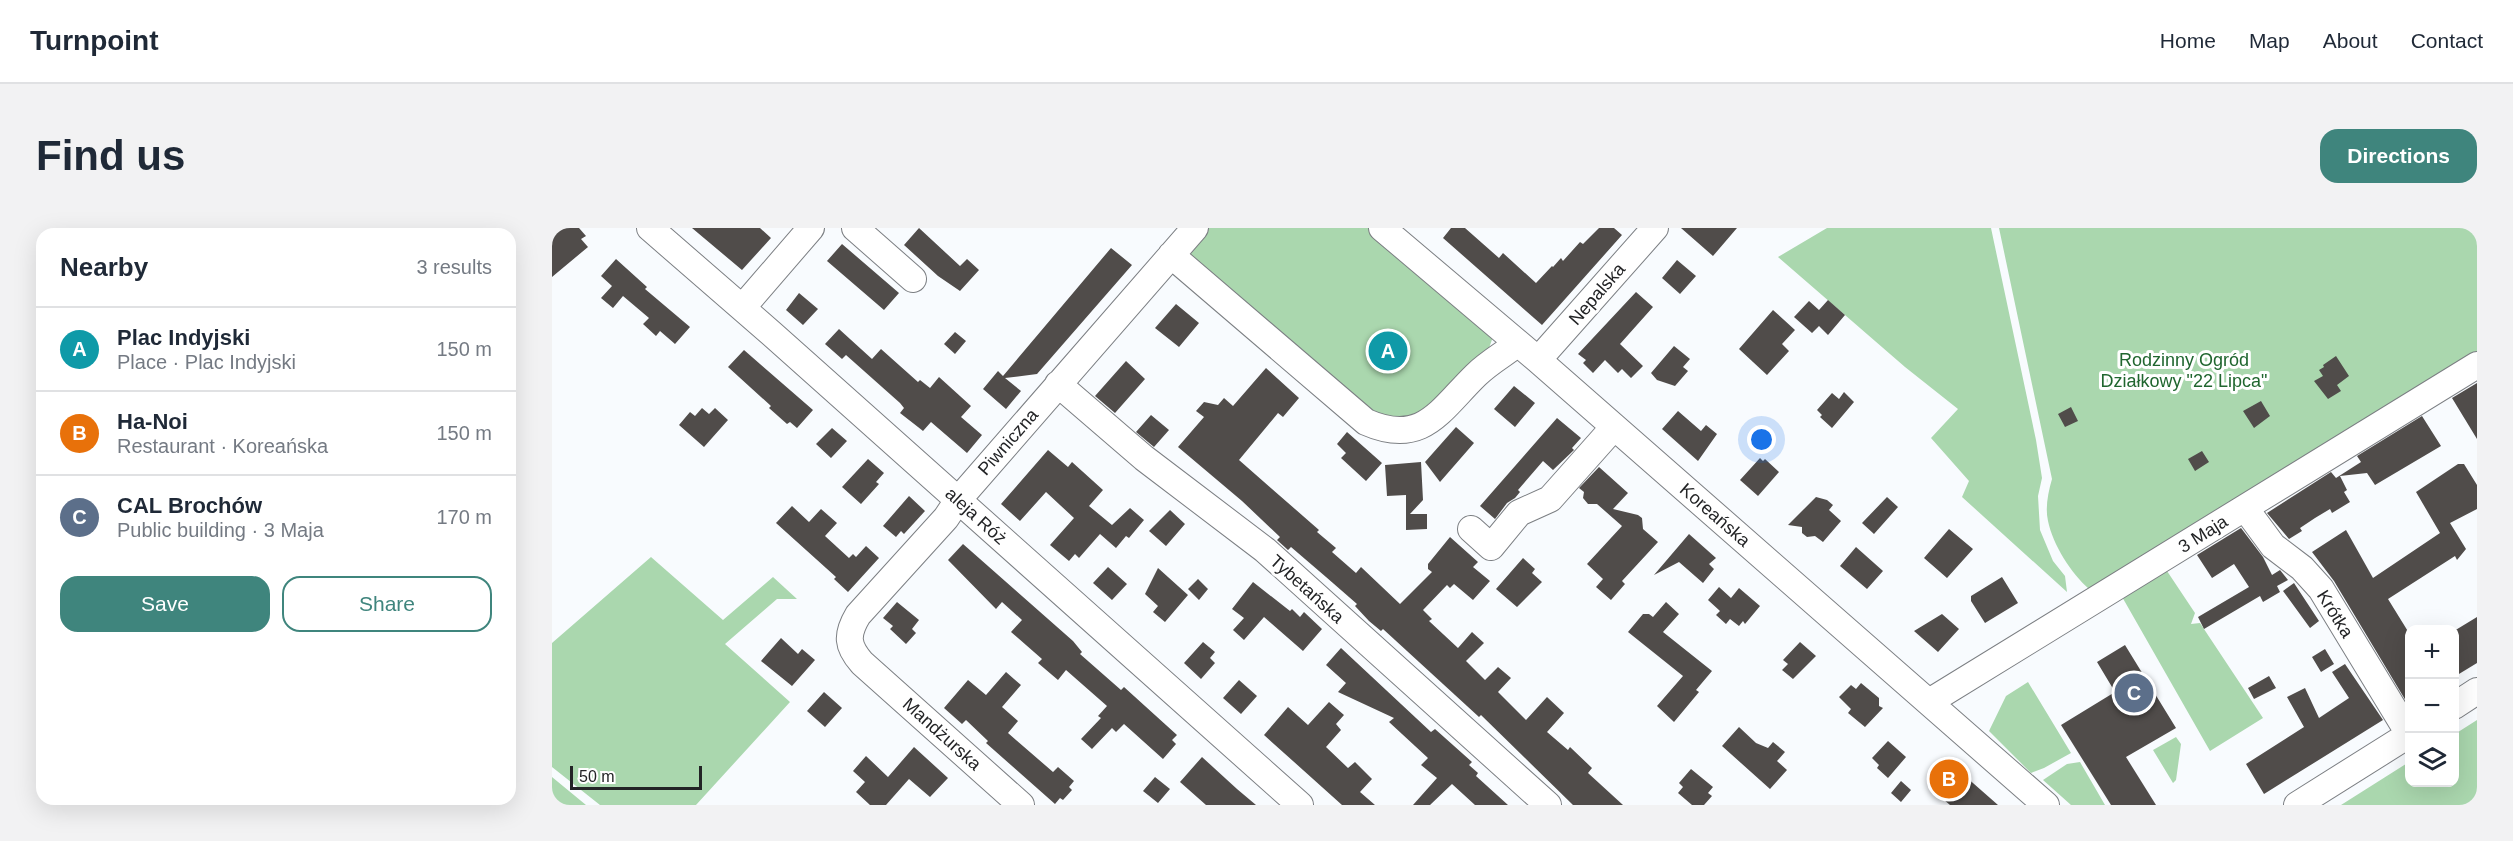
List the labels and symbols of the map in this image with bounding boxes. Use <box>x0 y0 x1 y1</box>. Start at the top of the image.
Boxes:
street label: Nepalska <box>1565 258 1630 329</box>
pin: A <box>1368 328 1408 374</box>
park label: Rodzinny Ogród Działkowy "22 Lipca" <box>2101 350 2267 391</box>
street label: Piwniczna <box>974 404 1043 479</box>
your location <box>1747 425 1776 454</box>
street label: Koreańska <box>1676 479 1755 551</box>
street label: aleja Róż <box>941 483 1011 549</box>
street label: 3 Maja <box>2175 511 2232 557</box>
street label: Tybetańska <box>1266 551 1349 628</box>
street label: Krótka <box>2313 587 2358 642</box>
pin: C <box>2114 670 2154 716</box>
street label: Mandżurska <box>899 694 986 775</box>
pin: B <box>1930 756 1968 802</box>
scale bar <box>570 763 702 790</box>

